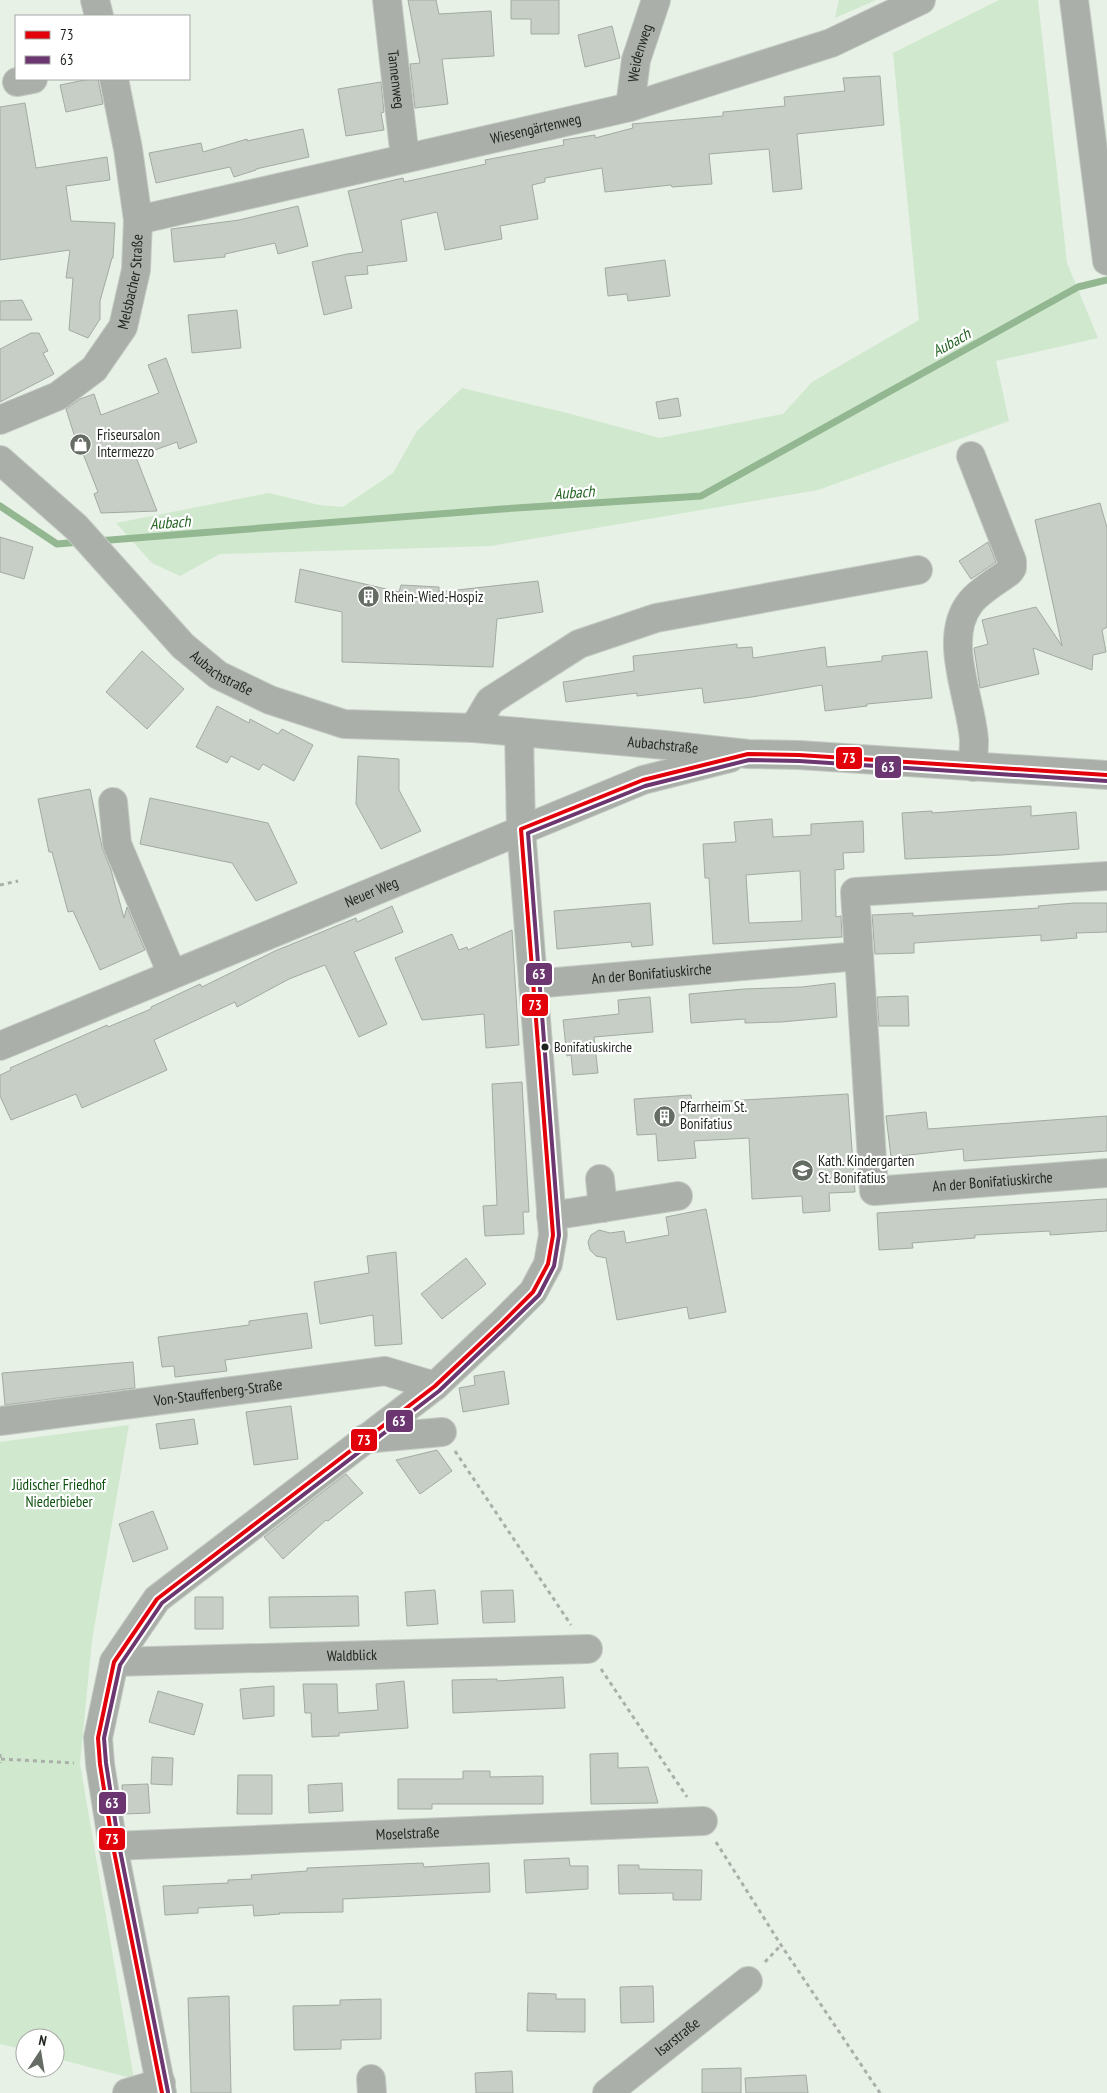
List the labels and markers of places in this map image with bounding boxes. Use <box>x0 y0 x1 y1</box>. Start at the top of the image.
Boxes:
place label: Friseursalon Intermezzo <box>97 425 160 461</box>
shop icon: Friseursalon Intermezzo <box>69 432 93 456</box>
building icon: Rhein-Wied-Hospiz <box>356 585 380 609</box>
place label: Rhein-Wied-Hospiz <box>384 587 483 606</box>
place label: Bonifatiuskirche <box>554 1038 632 1056</box>
marker: Bonifatiuskirche <box>540 1042 550 1052</box>
place label: Pfarrheim St. Bonifatius <box>680 1097 747 1133</box>
building icon: Pfarrheim St. Bonifatius <box>652 1104 676 1128</box>
place label: Kath. Kindergarten St. Bonifatius <box>818 1151 914 1187</box>
school or university icon: Kath. Kindergarten St. Bonifatius <box>790 1158 814 1182</box>

